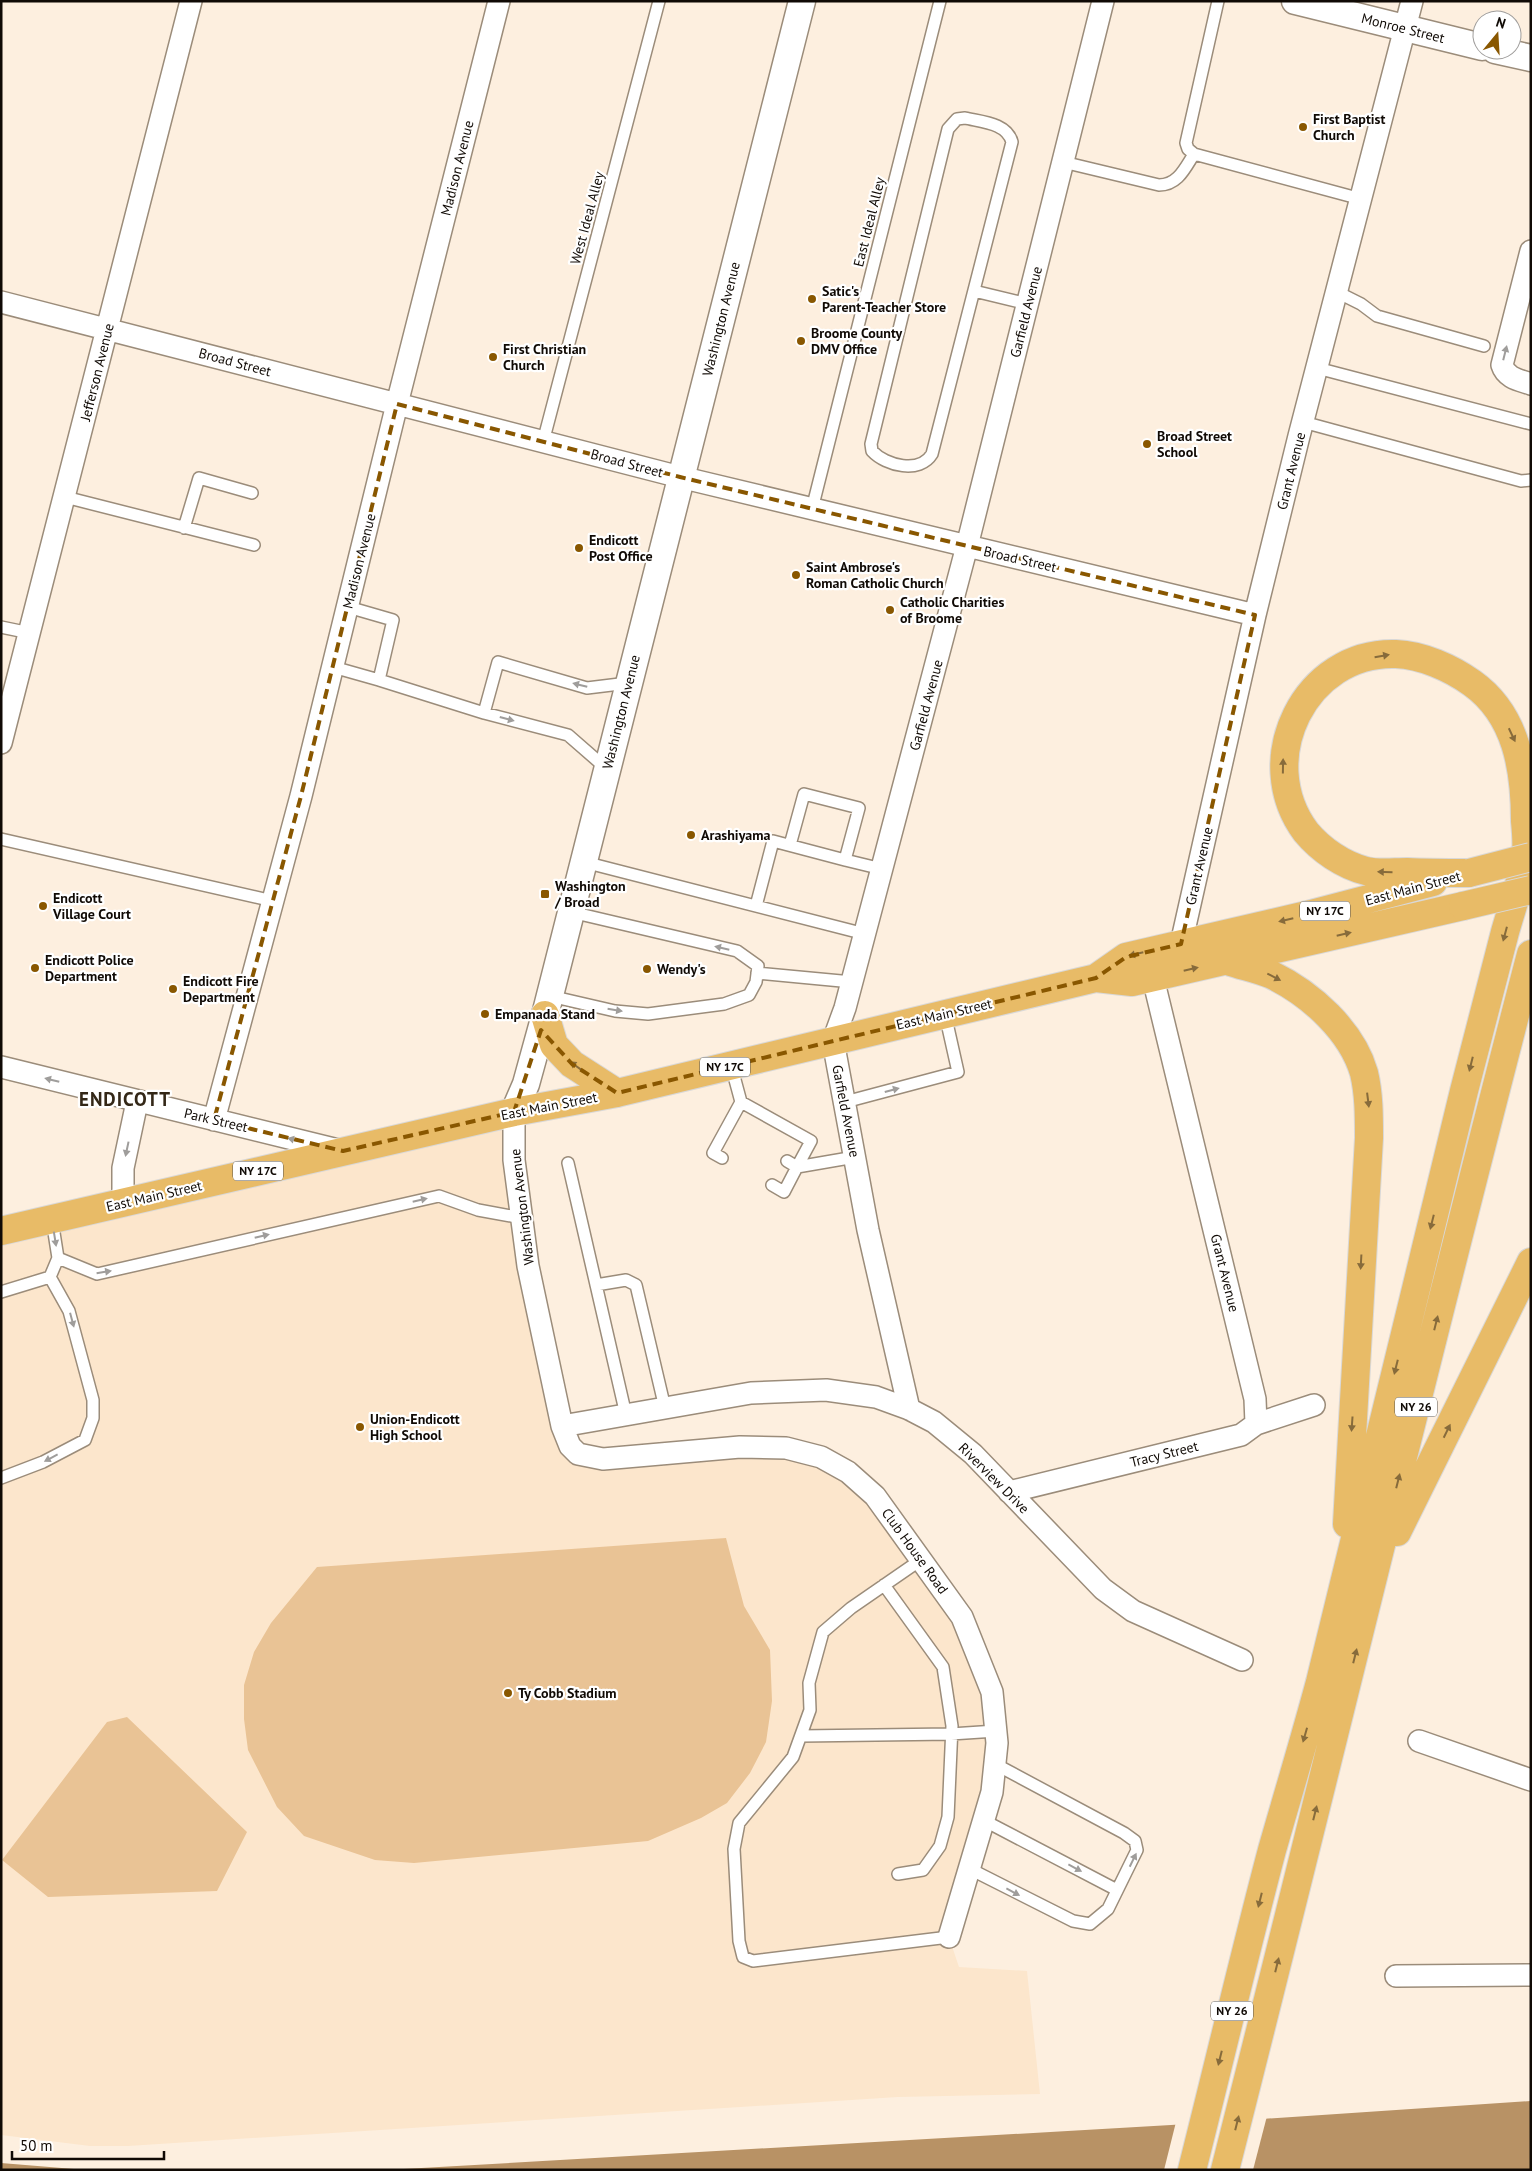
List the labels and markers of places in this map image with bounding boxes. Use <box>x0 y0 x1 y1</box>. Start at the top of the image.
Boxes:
place label: First Baptist Church <box>1313 110 1385 144</box>
marker: First Baptist Church <box>1297 121 1309 133</box>
place label: Satic's Parent-Teacher Store <box>822 282 946 316</box>
marker: Satic's Parent-Teacher Store <box>806 293 818 305</box>
place label: Broome County DMV Office <box>811 324 903 358</box>
marker: Broome County DMV Office <box>795 335 807 347</box>
place label: First Christian Church <box>503 340 586 374</box>
marker: First Christian Church <box>487 351 499 363</box>
place label: Broad Street School <box>1157 427 1232 461</box>
marker: Broad Street School <box>1141 438 1153 450</box>
place label: Endicott Post Office <box>589 531 653 565</box>
marker: Endicott Post Office <box>573 542 585 554</box>
place label: Saint Ambrose's Roman Catholic Church <box>806 558 944 592</box>
marker: Saint Ambrose's Roman Catholic Church <box>790 569 802 581</box>
place label: Catholic Charities of Broome <box>900 593 1004 627</box>
marker: Catholic Charities of Broome <box>884 604 896 616</box>
place label: Arashiyama <box>701 826 771 844</box>
marker: Arashiyama <box>685 829 697 841</box>
place label: Washington / Broad <box>554 877 626 911</box>
marker: Washington / Broad <box>539 888 551 900</box>
place label: Endicott Village Court <box>52 889 131 923</box>
marker: Endicott Village Court <box>37 900 49 912</box>
place label: Endicott Police Department <box>45 951 134 985</box>
place label: Wendy's <box>657 960 706 978</box>
marker: Endicott Police Department <box>29 962 41 974</box>
marker: Wendy's <box>641 963 653 975</box>
place label: Endicott Fire Department <box>183 972 259 1006</box>
marker: Endicott Fire Department <box>167 983 179 995</box>
place label: Empanada Stand <box>495 1005 595 1023</box>
marker: Empanada Stand <box>479 1008 491 1020</box>
place label: Union-Endicott High School <box>370 1410 460 1444</box>
marker: Union-Endicott High School <box>354 1421 366 1433</box>
place label: Ty Cobb Stadium <box>518 1684 616 1702</box>
marker: Ty Cobb Stadium <box>502 1687 514 1699</box>

